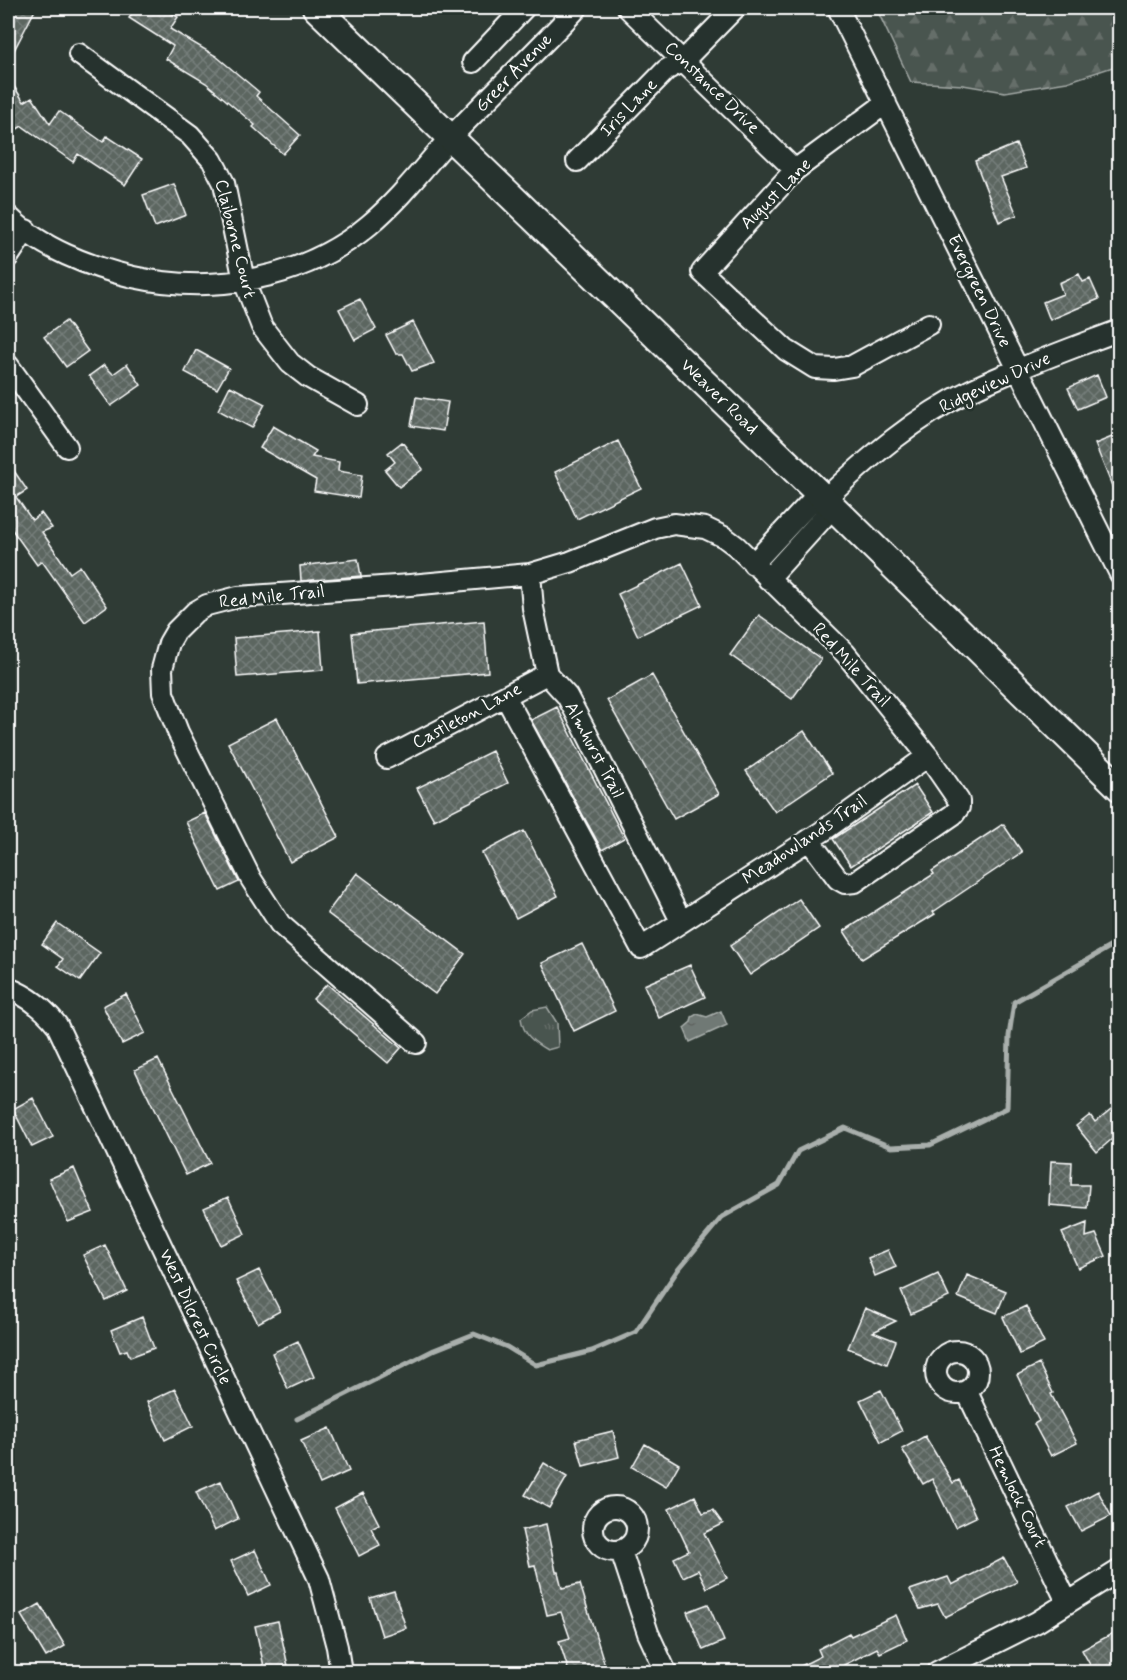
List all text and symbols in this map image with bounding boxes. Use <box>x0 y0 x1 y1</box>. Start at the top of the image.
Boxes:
street label: Greer Avenue <box>470 28 558 118</box>
street label: Constance Drive <box>659 36 765 140</box>
street label: Iris Lane <box>595 73 663 143</box>
street label: August Lane <box>735 153 817 235</box>
street label: Claiborne Court <box>209 177 261 301</box>
street label: Evergreen Drive <box>940 230 1017 352</box>
street label: Ridgeview Drive <box>936 347 1055 420</box>
street label: Weaver Road <box>675 354 763 440</box>
street label: Red Mile Trail <box>218 580 326 614</box>
street label: Red Mile Trail <box>807 618 895 712</box>
street label: Castleton Lane <box>408 677 526 755</box>
street label: Almhurst Trail <box>559 698 629 802</box>
street label: Meadowlands Trail <box>738 789 872 891</box>
street label: West Dilcrest Circle <box>153 1245 237 1389</box>
street label: Hemlock Court <box>982 1442 1052 1552</box>

